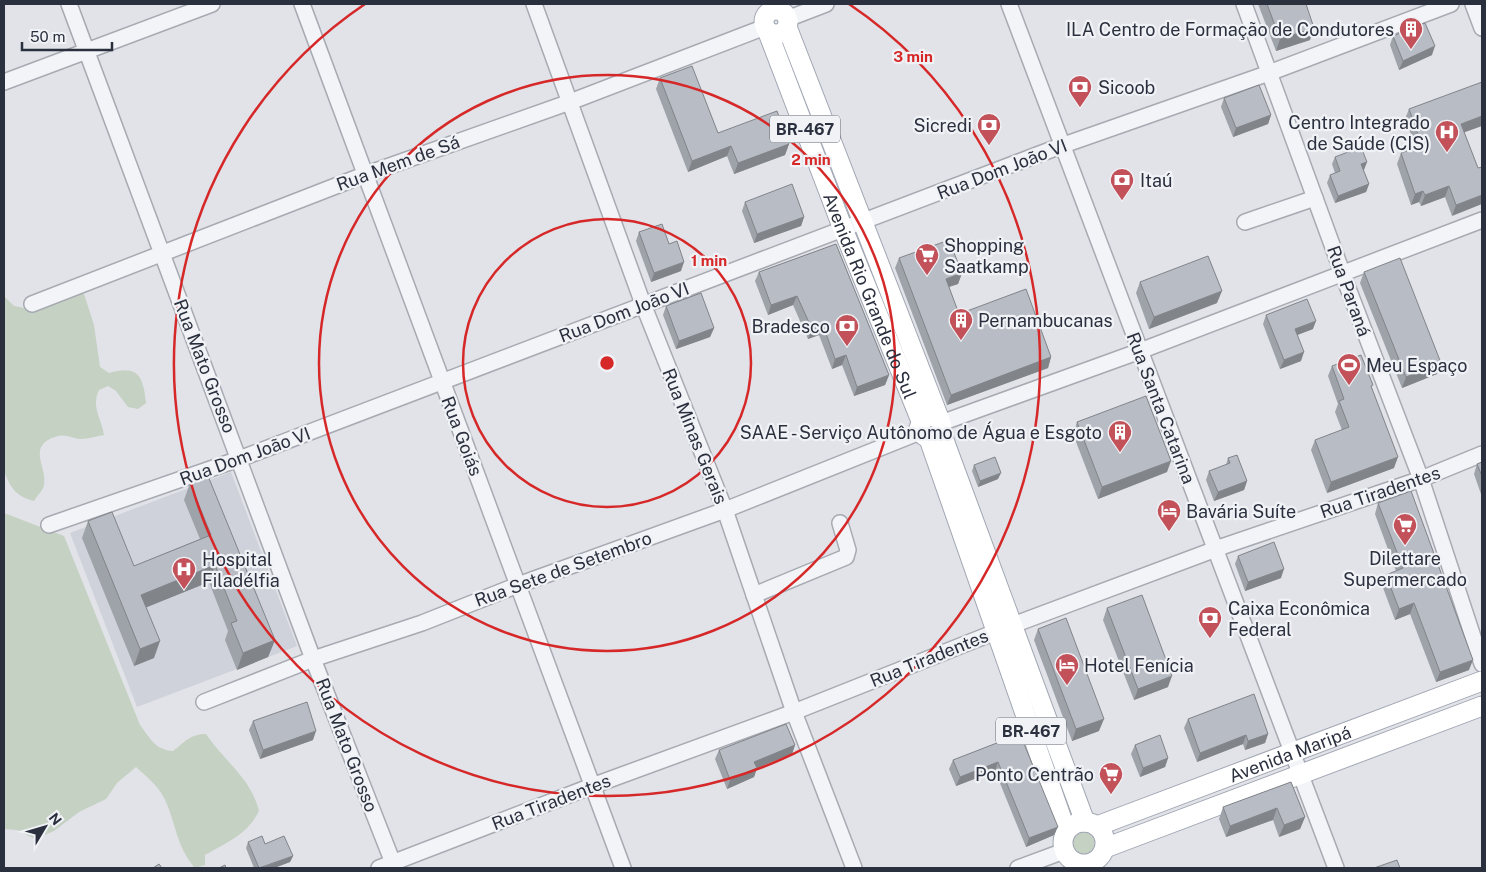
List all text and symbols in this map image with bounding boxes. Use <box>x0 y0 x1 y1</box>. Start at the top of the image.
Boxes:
building icon: ILA Centro de Formação de Condutores <box>1398 16 1424 50</box>
place label: ILA Centro de Formação de Condutores <box>1066 19 1394 40</box>
scale bar <box>22 20 112 52</box>
text: 50 m <box>30 28 65 45</box>
text: 3 min <box>893 48 933 65</box>
bank icon: Sicoob <box>1067 74 1093 108</box>
place label: Sicoob <box>1098 77 1155 98</box>
bank icon: Sicredi <box>976 112 1002 146</box>
place label: Centro Integrado de Saúde (CIS) <box>1288 112 1430 154</box>
place label: Sicredi <box>913 115 972 136</box>
road number: BR-467 <box>770 116 840 142</box>
hospital icon: Centro Integrado de Saúde (CIS) <box>1434 119 1460 153</box>
street label: Rua Mem de Sá <box>333 131 463 195</box>
street label: Rua Dom João VI <box>934 135 1070 203</box>
text: 2 min <box>791 151 831 168</box>
bank icon: Itaú <box>1109 167 1135 201</box>
place label: Itaú <box>1140 170 1172 191</box>
street label: Avenida Rio Grande do Sul <box>820 190 921 402</box>
place label: Shopping Saatkamp <box>944 235 1029 277</box>
supermarket icon: Shopping Saatkamp <box>914 242 940 276</box>
street label: Rua Paraná <box>1323 243 1375 339</box>
text: 1 min <box>691 252 727 269</box>
street label: Rua Dom João VI <box>556 278 692 346</box>
street label: Rua Mato Grosso <box>170 296 240 436</box>
building icon: Pernambucanas <box>948 307 974 341</box>
place label: Pernambucanas <box>978 310 1113 331</box>
bank icon: Bradesco <box>834 313 860 347</box>
place label: Bradesco <box>751 316 830 337</box>
street label: Rua Santa Catarina <box>1122 329 1200 487</box>
sports icon: Meu Espaço <box>1336 352 1362 386</box>
centre of rings <box>598 354 616 372</box>
place label: Meu Espaço <box>1366 355 1467 376</box>
street label: Rua Minas Gerais <box>658 365 732 507</box>
street label: Rua Goiás <box>437 393 487 479</box>
building icon: SAAE - Serviço Autônomo de Água e Esgoto <box>1107 419 1133 453</box>
place label: SAAE - Serviço Autônomo de Água e Esgoto <box>740 421 1102 443</box>
street label: Rua Dom João VI <box>177 423 313 489</box>
street label: Rua Tiradentes <box>1317 462 1443 522</box>
hotel icon: Bavária Suíte <box>1156 498 1182 532</box>
place label: Bavária Suíte <box>1186 501 1296 522</box>
supermarket icon: Dilettare Supermercado <box>1392 512 1418 546</box>
street label: Rua Sete de Setembro <box>472 527 654 611</box>
place label: Dilettare Supermercado <box>1343 548 1467 590</box>
place label: Hospital Filadélfia <box>202 549 280 591</box>
hospital icon: Hospital Filadélfia <box>171 556 197 590</box>
place label: Caixa Econômica Federal <box>1228 598 1370 640</box>
bank icon: Caixa Econômica Federal <box>1197 605 1223 639</box>
street label: Rua Tiradentes <box>867 625 991 691</box>
hotel icon: Hotel Fenícia <box>1054 652 1080 686</box>
place label: Hotel Fenícia <box>1084 655 1194 676</box>
street label: Rua Mato Grosso <box>312 675 382 815</box>
road number: BR-467 <box>996 718 1066 744</box>
street label: Avenida Maripá <box>1226 721 1354 786</box>
supermarket icon: Ponto Centrão <box>1098 761 1124 795</box>
place label: Ponto Centrão <box>975 764 1094 785</box>
street label: Rua Tiradentes <box>489 770 613 834</box>
north arrow <box>20 802 70 852</box>
text: N <box>46 810 65 828</box>

